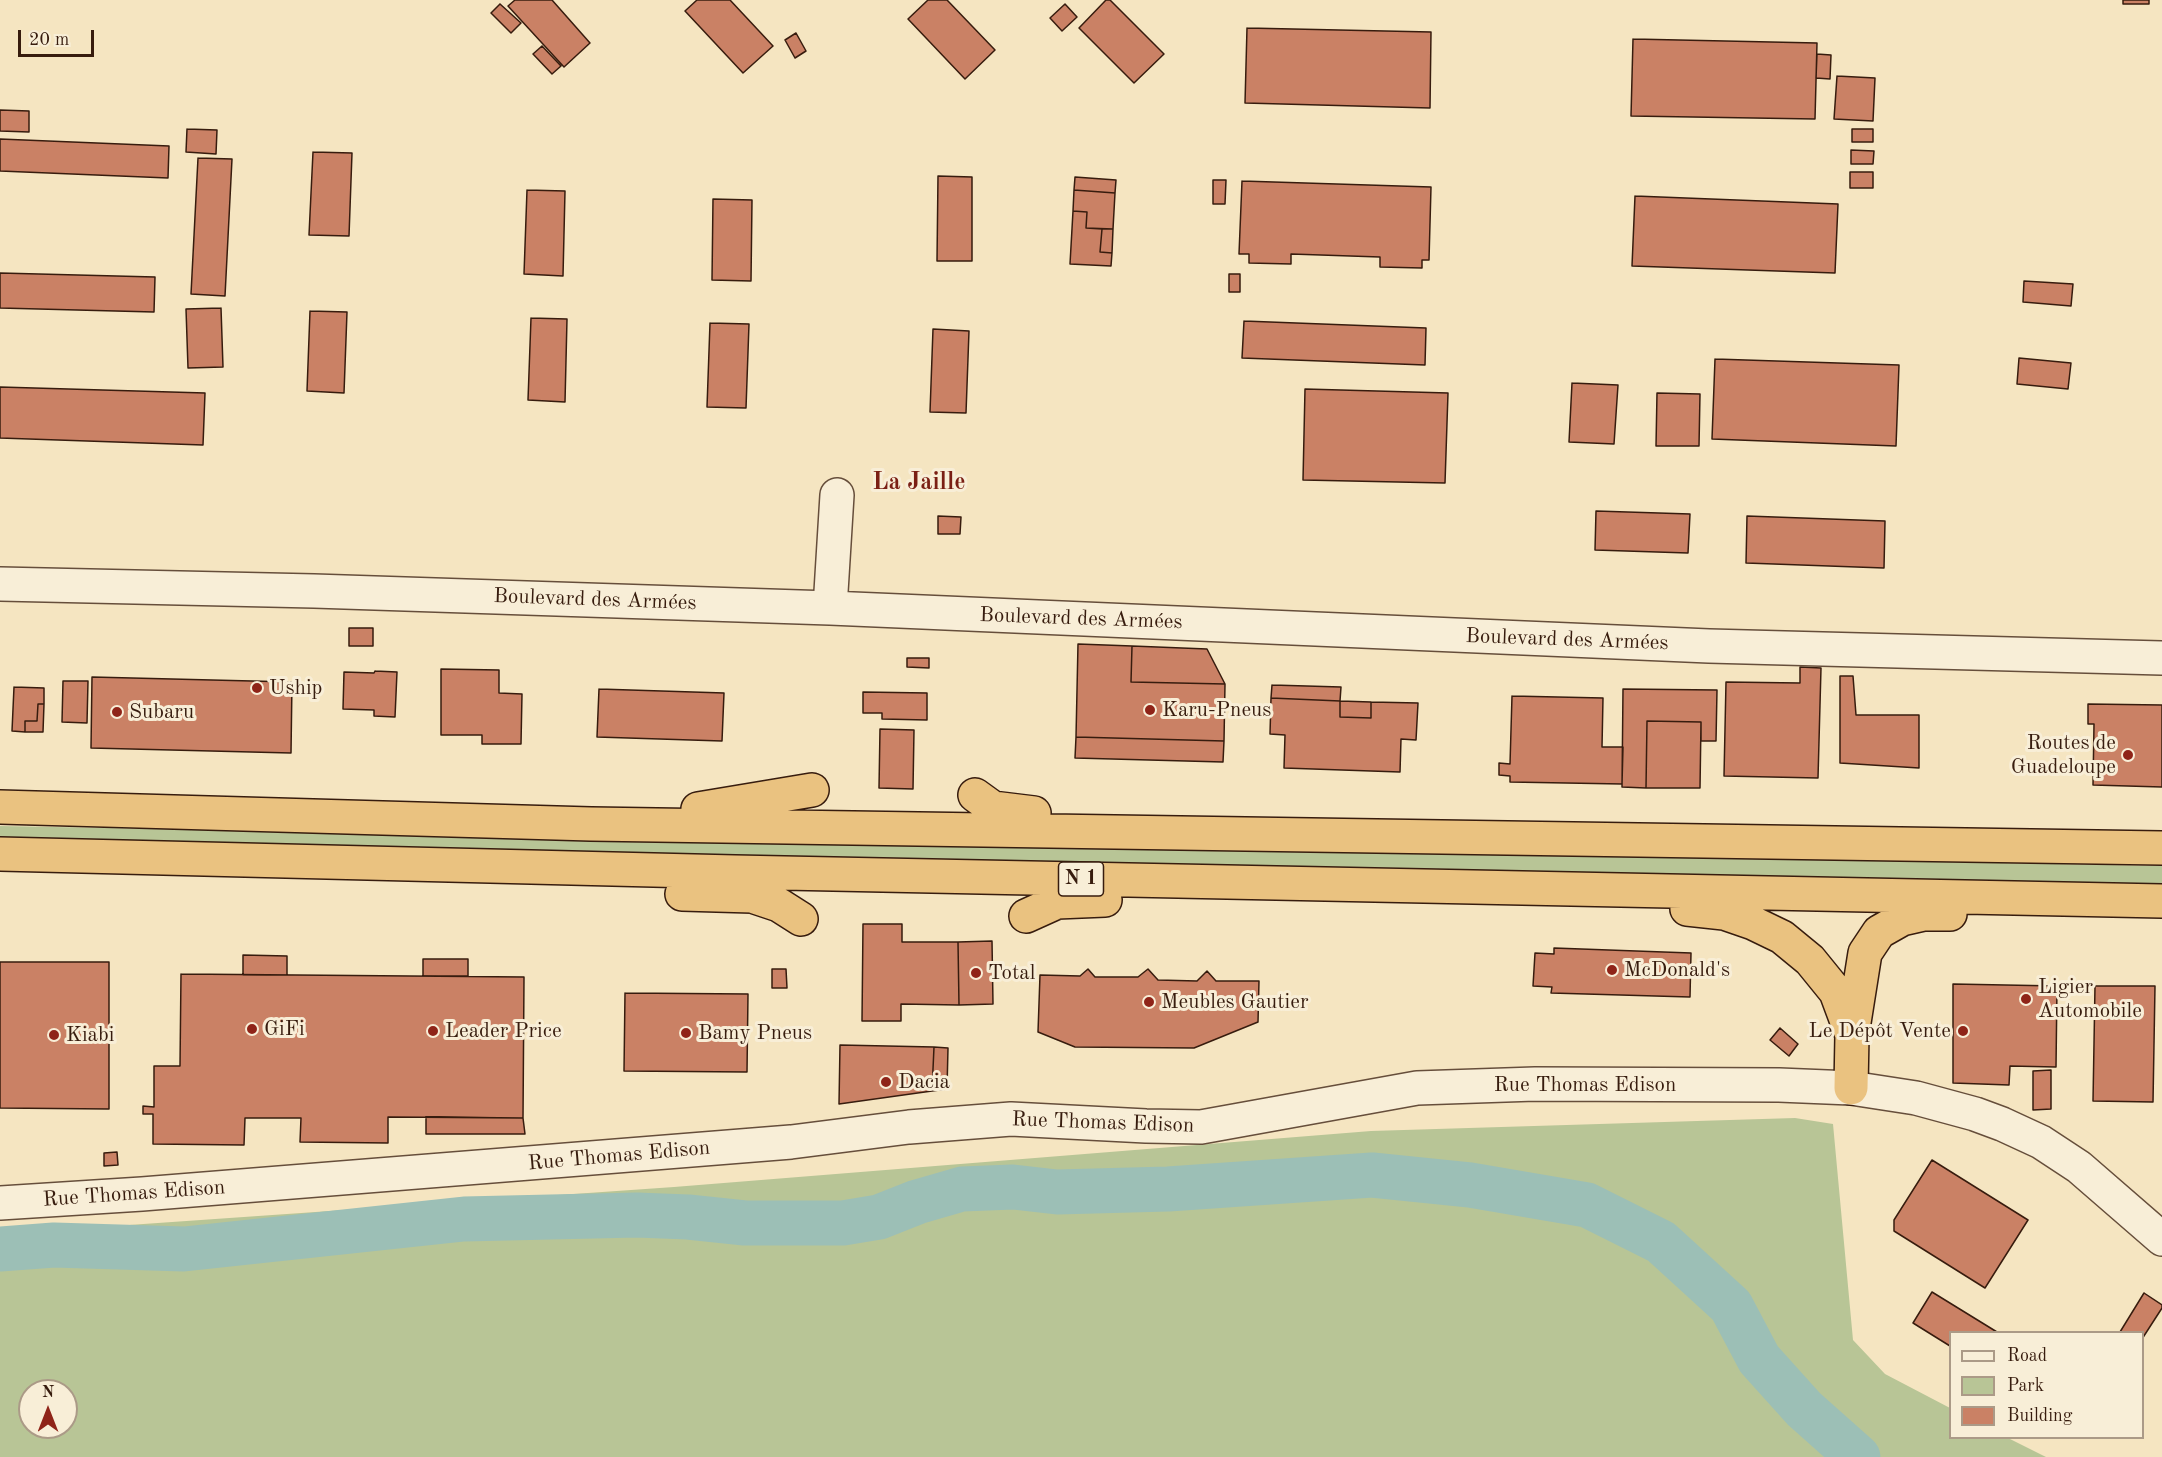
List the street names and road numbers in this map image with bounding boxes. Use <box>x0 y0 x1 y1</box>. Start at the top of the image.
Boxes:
street label: Boulevard des Armées <box>493 584 697 616</box>
street label: Boulevard des Armées <box>979 603 1183 635</box>
street label: Boulevard des Armées <box>1465 624 1669 656</box>
road number: N 1 <box>1058 862 1104 896</box>
street label: Rue Thomas Edison <box>1494 1072 1676 1098</box>
street label: Rue Thomas Edison <box>1011 1107 1195 1139</box>
street label: Rue Thomas Edison <box>527 1135 711 1177</box>
street label: Rue Thomas Edison <box>42 1175 226 1213</box>

